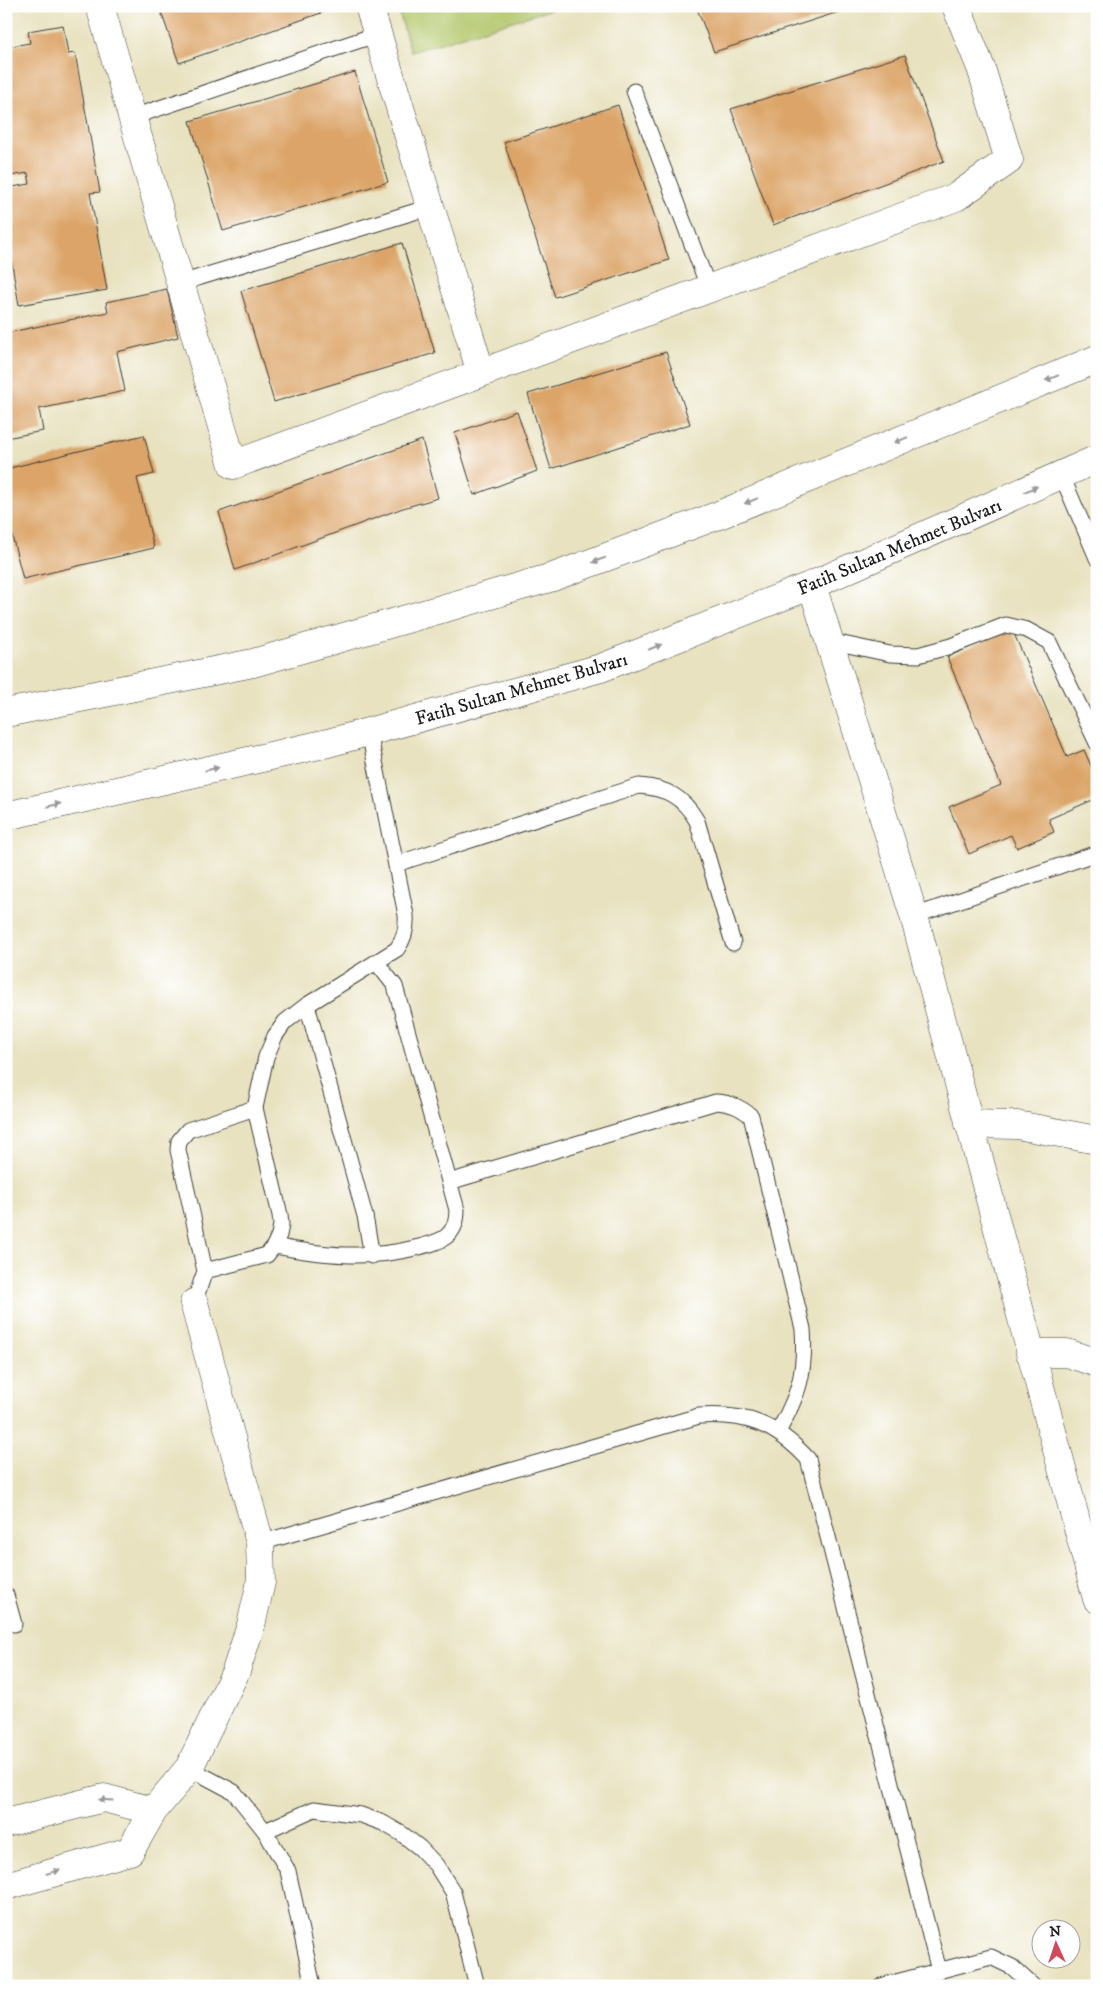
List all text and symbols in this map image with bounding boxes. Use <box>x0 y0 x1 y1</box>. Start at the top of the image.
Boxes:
one-way arrow <box>1044 374 1059 382</box>
one-way arrow <box>894 436 908 444</box>
one-way arrow <box>1024 485 1038 493</box>
street label: Fatih Sultan Mehmet Bulvarı <box>794 494 1005 601</box>
one-way arrow <box>744 498 758 506</box>
one-way arrow <box>592 557 607 564</box>
one-way arrow <box>648 642 662 650</box>
street label: Fatih Sultan Mehmet Bulvarı <box>413 648 630 731</box>
one-way arrow <box>205 765 221 773</box>
one-way arrow <box>46 801 61 809</box>
one-way arrow <box>97 1796 113 1804</box>
one-way arrow <box>46 1868 61 1876</box>
north arrow <box>1030 1920 1080 1970</box>
text: N <box>1049 1923 1062 1941</box>

